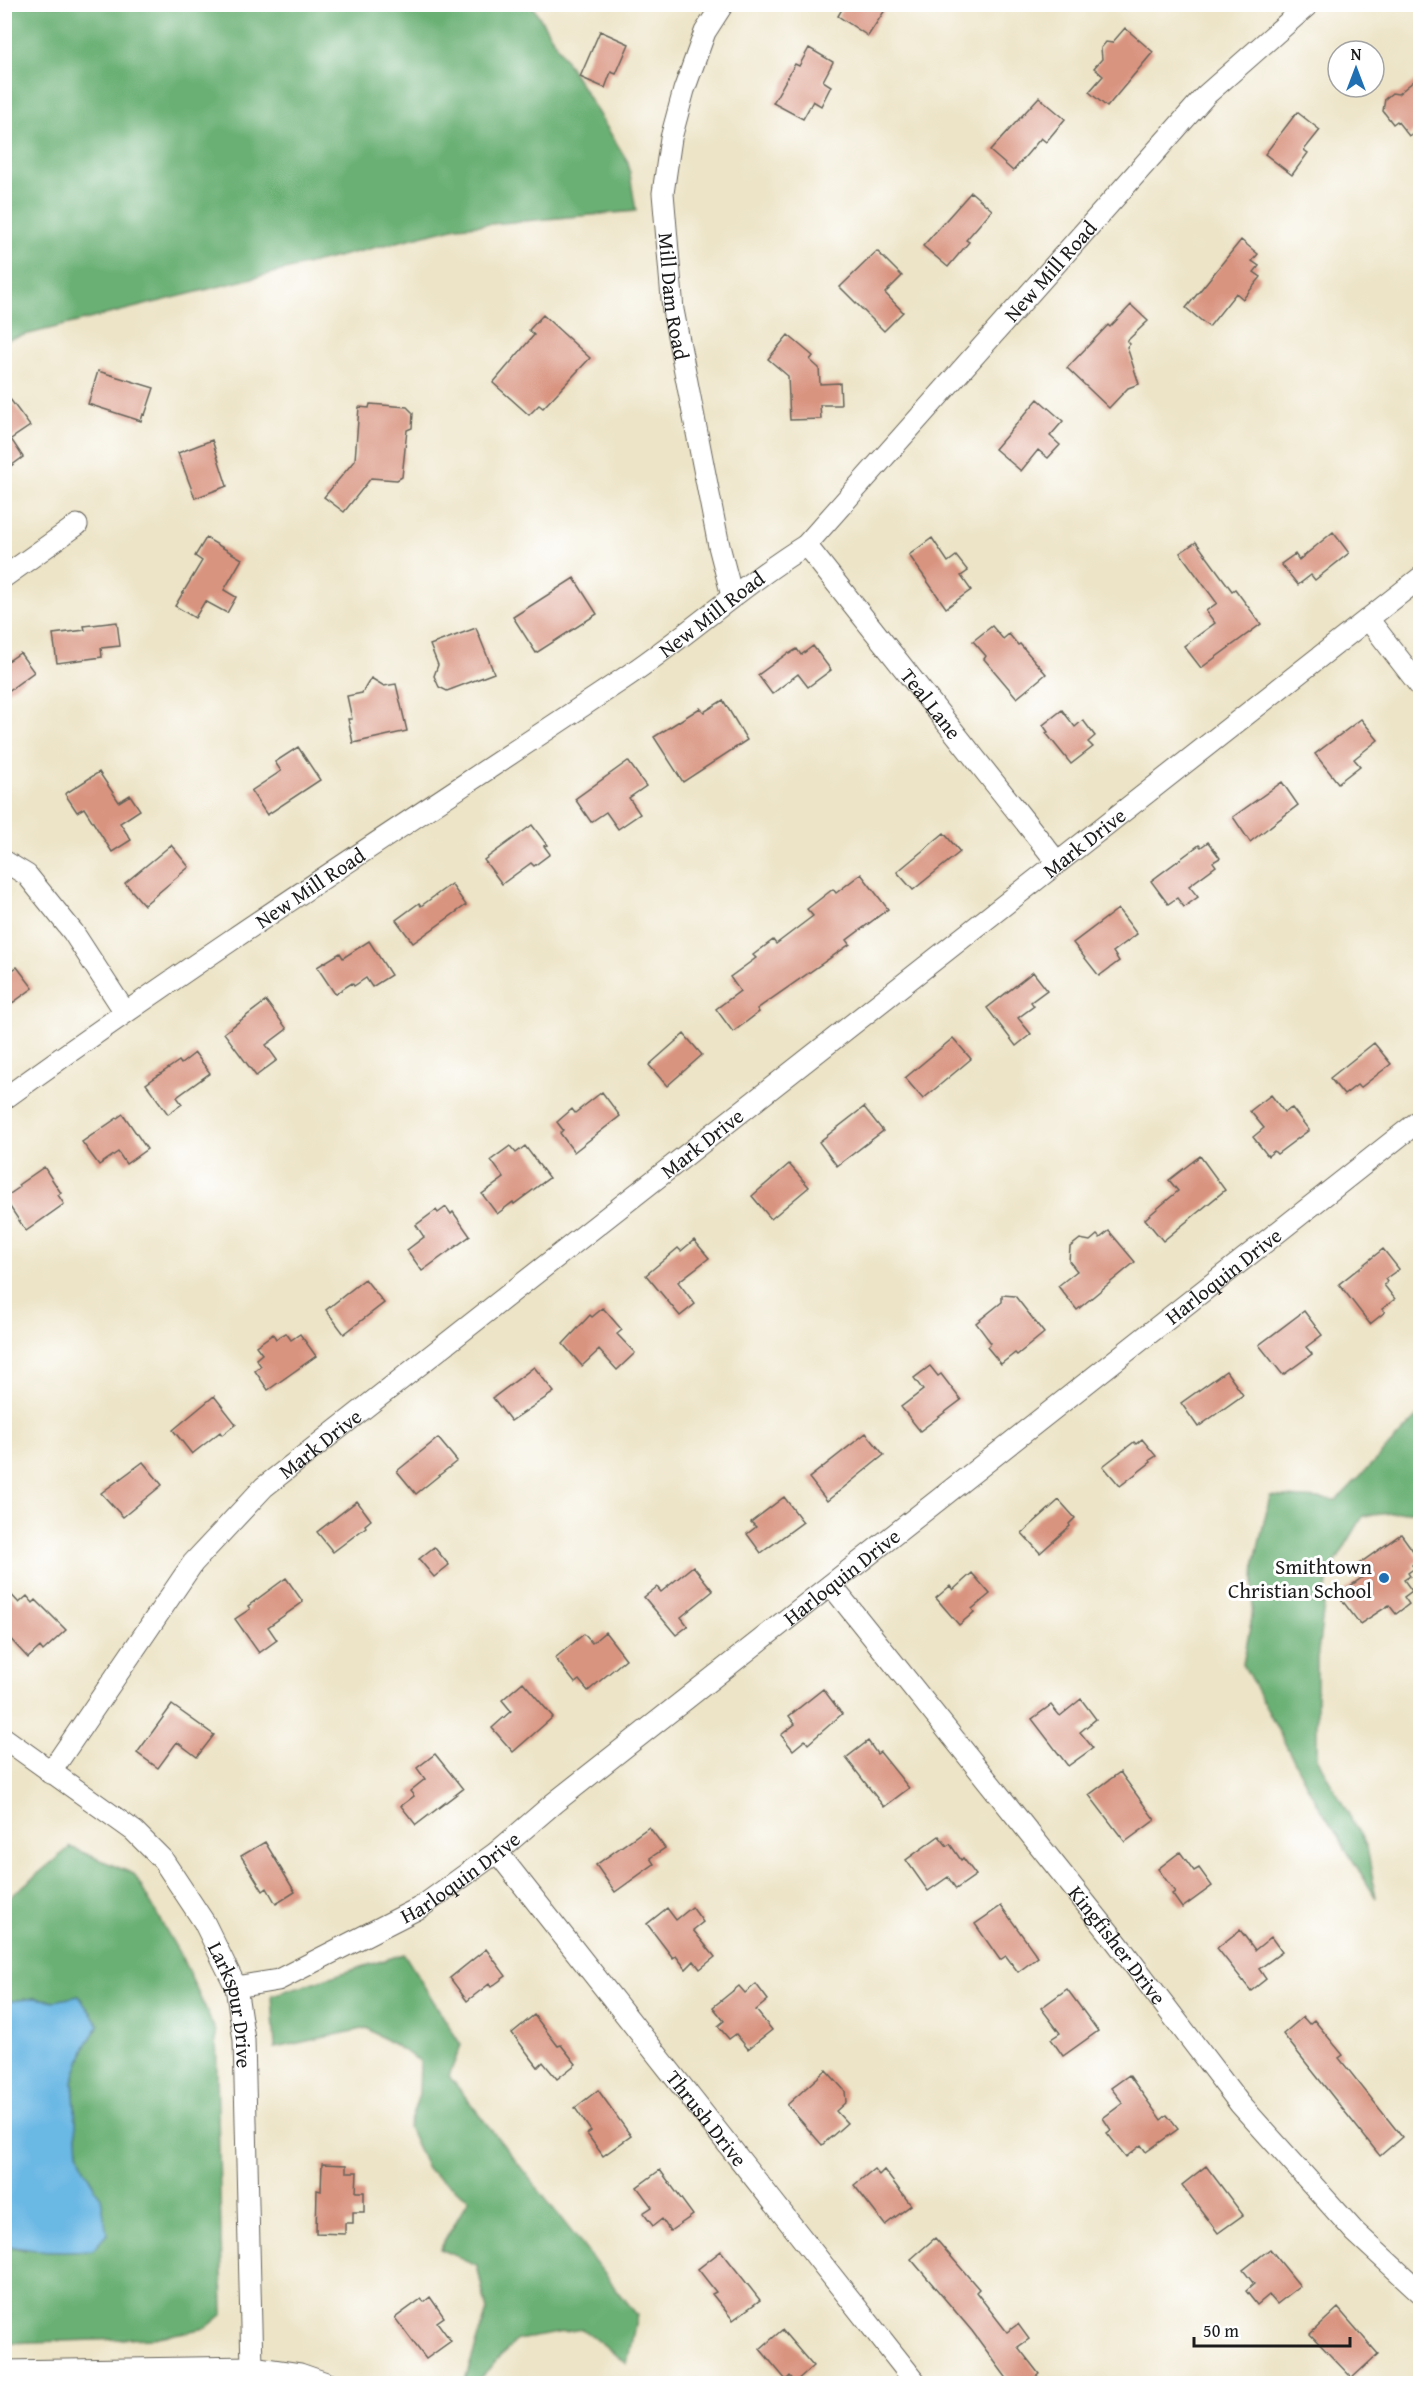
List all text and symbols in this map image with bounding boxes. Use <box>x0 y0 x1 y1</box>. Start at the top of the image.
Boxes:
north arrow <box>1326 39 1386 99</box>
text: N <box>1351 42 1362 66</box>
street label: New Mill Road <box>996 212 1104 328</box>
street label: Mill Dam Road <box>651 231 698 363</box>
street label: New Mill Road <box>652 562 771 665</box>
street label: Teal Lane <box>893 661 969 746</box>
street label: Mark Drive <box>1036 800 1132 885</box>
street label: New Mill Road <box>249 839 372 935</box>
street label: Mark Drive <box>654 1100 750 1185</box>
street label: Harloquin Drive <box>1158 1220 1288 1331</box>
street label: Mark Drive <box>272 1401 368 1486</box>
street label: Harloquin Drive <box>776 1520 906 1632</box>
place label: Smithtown Christian School <box>1228 1551 1372 1606</box>
marker: Smithtown Christian School <box>1377 1571 1391 1585</box>
street label: Harloquin Drive <box>395 1823 527 1931</box>
street label: Kingfisher Drive <box>1061 1878 1174 2011</box>
street label: Larkspur Drive <box>200 1936 260 2069</box>
street label: Thrush Drive <box>659 2063 755 2173</box>
scale bar <box>1194 2310 1350 2348</box>
text: 50 m <box>1203 2317 1239 2344</box>

